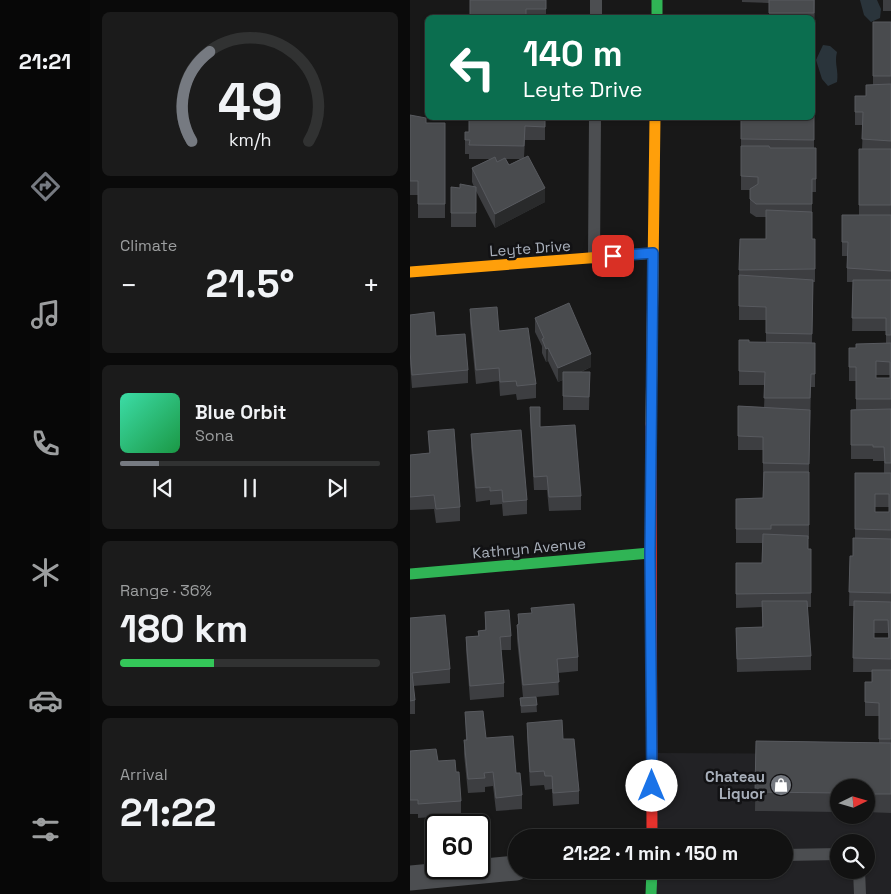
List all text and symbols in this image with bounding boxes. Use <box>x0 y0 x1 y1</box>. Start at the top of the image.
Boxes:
text: 140 m <box>523 32 623 76</box>
icon: left <box>440 35 505 100</box>
text: 21:21 <box>19 47 71 75</box>
text: 49 <box>217 69 283 135</box>
text: Leyte Drive <box>523 75 643 103</box>
text: km/h <box>229 128 271 151</box>
icon: directions <box>28 169 63 204</box>
text: Climate <box>120 235 177 256</box>
pin <box>592 235 634 277</box>
street label: Leyte Drive <box>489 236 571 260</box>
icon: arrive <box>599 242 627 270</box>
text: 21.5° <box>206 260 294 308</box>
text: − <box>120 267 137 303</box>
text: + <box>363 267 380 303</box>
icon: music <box>28 297 63 332</box>
text: Blue Orbit <box>195 400 286 425</box>
text: Sona <box>195 425 234 446</box>
icon: phone <box>28 426 63 461</box>
icon: previous <box>149 474 177 502</box>
icon: pause <box>236 474 264 502</box>
icon: next <box>323 474 351 502</box>
street label: Kathryn Avenue <box>471 534 587 562</box>
icon: climate <box>28 555 63 590</box>
text: Range · 36% <box>120 580 212 601</box>
text: 180 km <box>120 605 248 653</box>
icon: car <box>28 683 63 718</box>
position arrow <box>625 759 677 811</box>
text: Arrival <box>120 764 168 785</box>
place label: Chateau Liquor <box>705 767 765 803</box>
shop icon: Chateau Liquor <box>769 773 793 797</box>
north arrow <box>830 779 875 824</box>
map controls <box>830 779 875 879</box>
text: 21:22 <box>120 789 216 837</box>
icon: filters <box>28 812 63 847</box>
speed limit sign: 60 <box>425 814 490 879</box>
button: search <box>830 834 875 879</box>
text: 21:22 · 1 min · 150 m <box>563 841 738 866</box>

